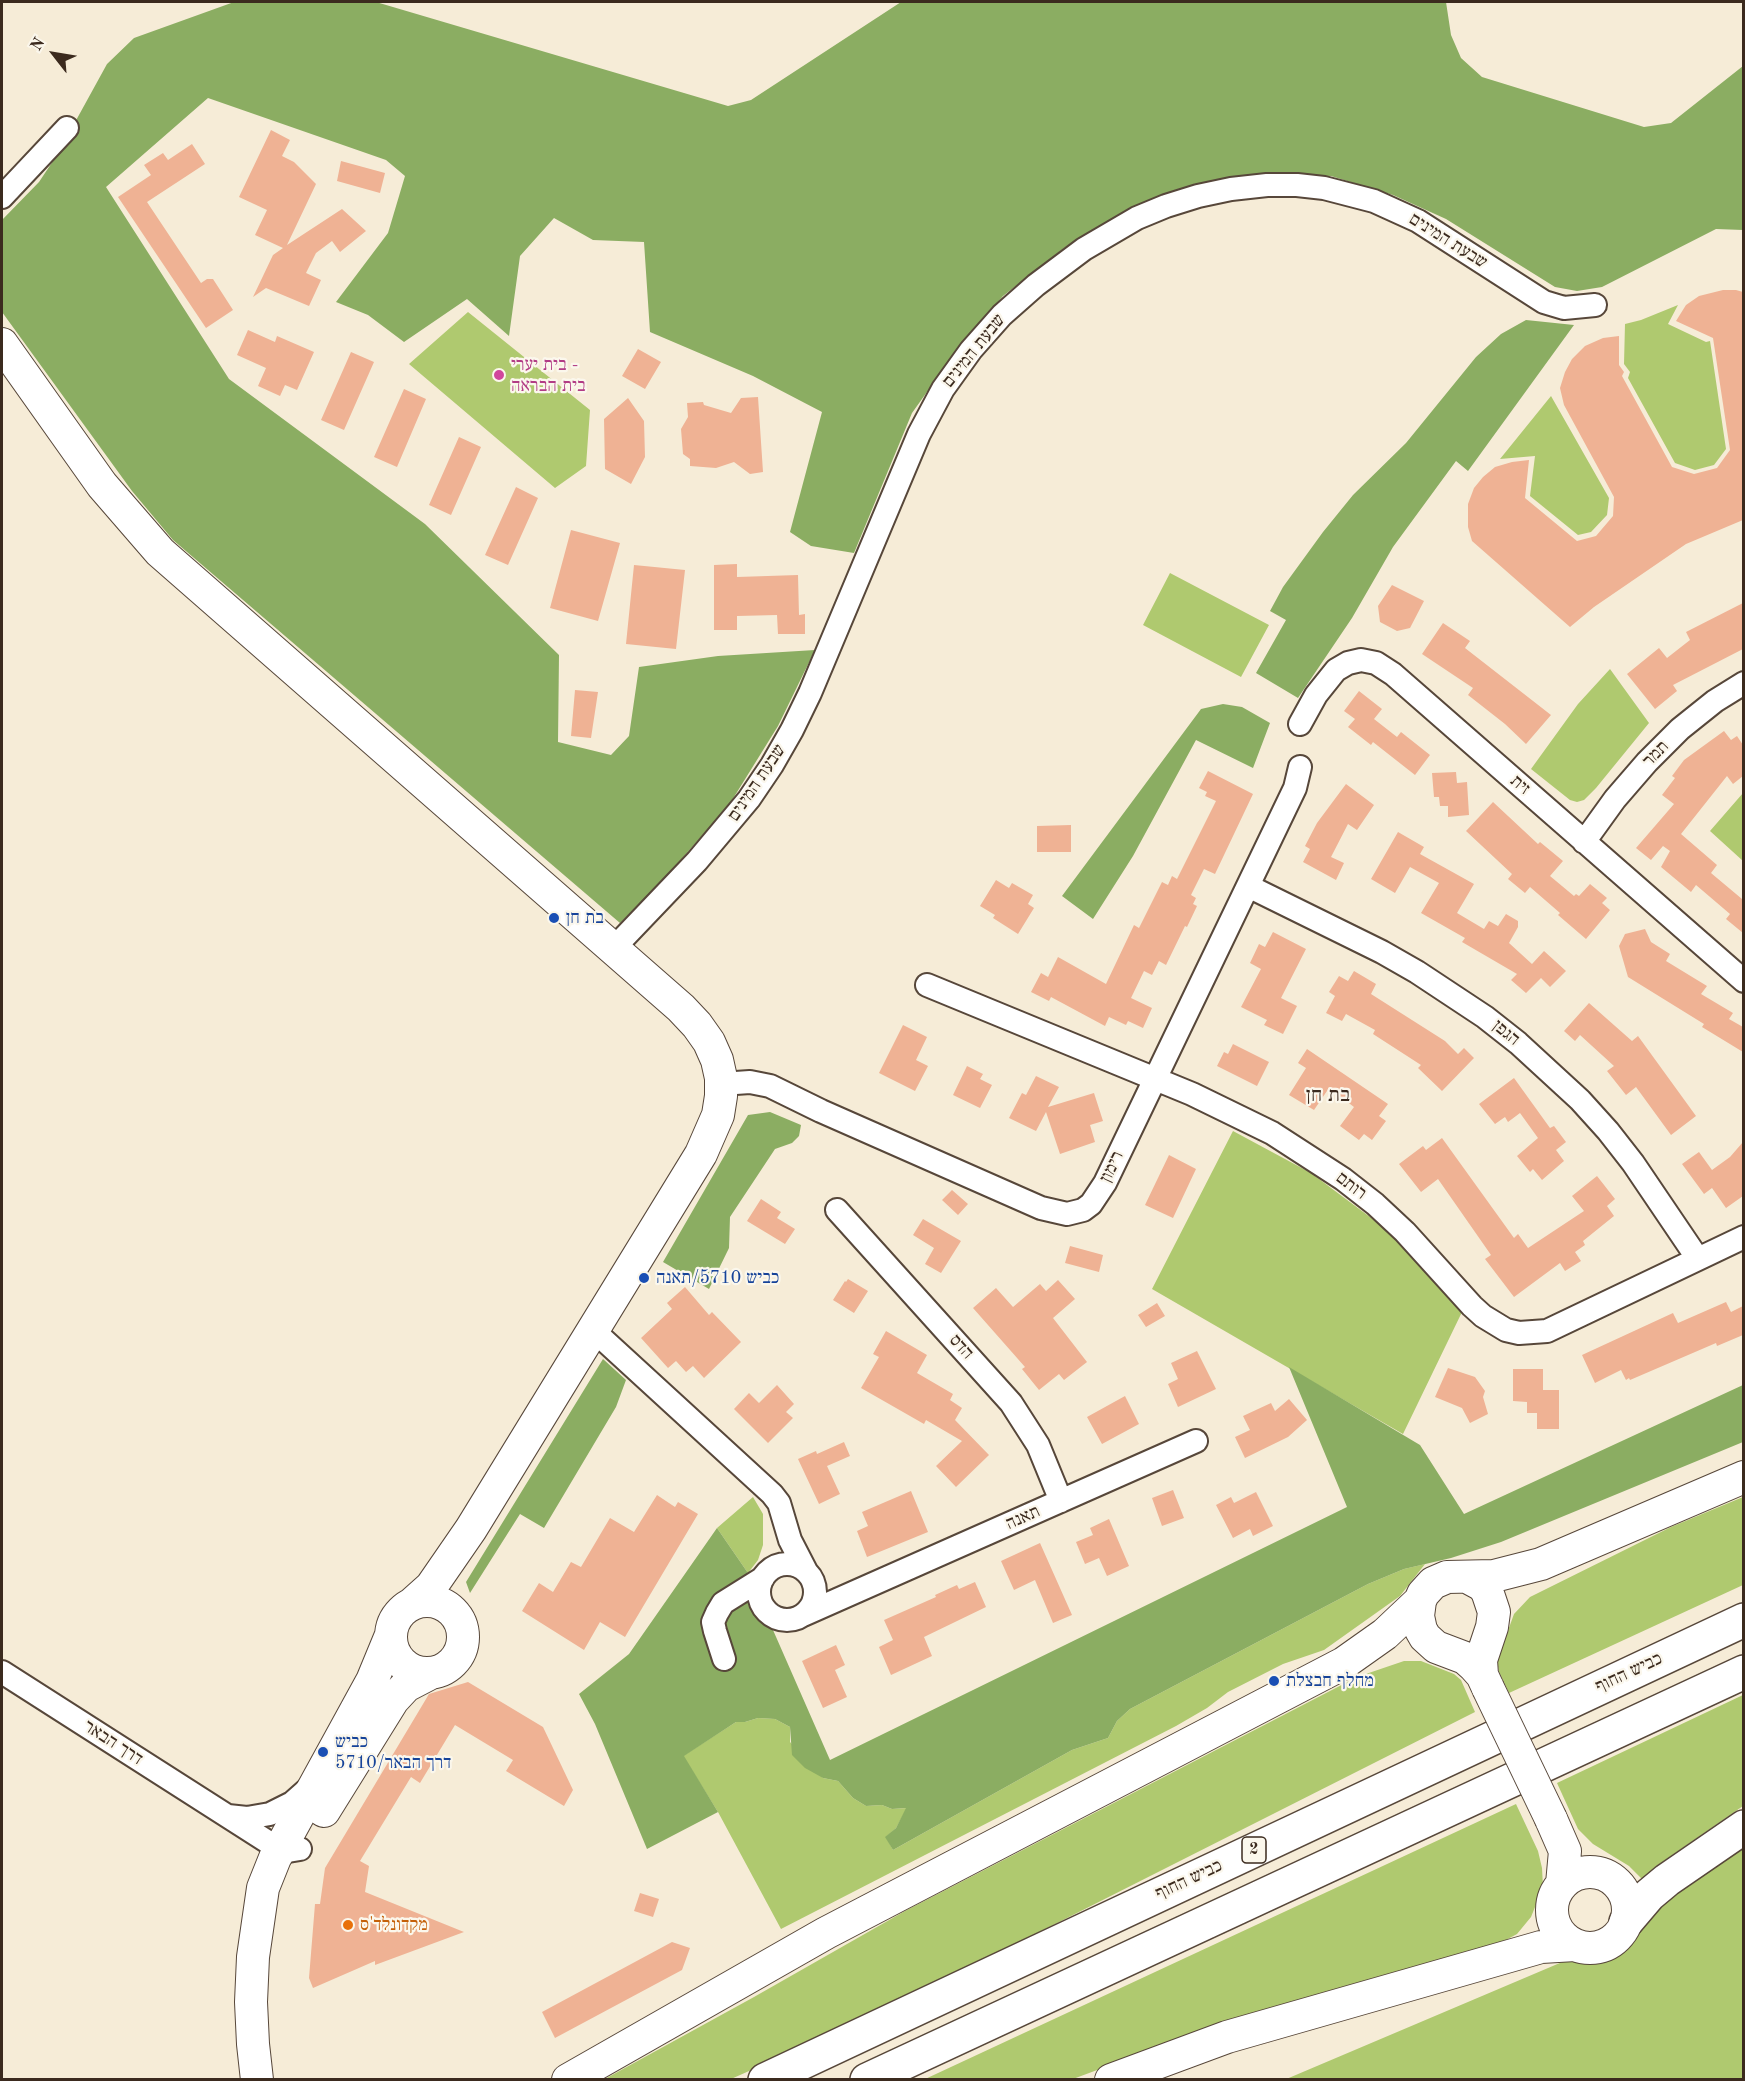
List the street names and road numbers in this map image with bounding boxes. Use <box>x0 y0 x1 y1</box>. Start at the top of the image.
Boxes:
street label: שבעת המינים <box>1405 208 1491 274</box>
street label: שבעת המינים <box>938 310 1010 392</box>
street label: תמר <box>1638 736 1674 772</box>
street label: שבעת המינים <box>723 740 791 826</box>
street label: זית <box>1506 770 1534 800</box>
street label: הגפן <box>1488 1016 1524 1050</box>
street label: רימון <box>1095 1148 1129 1186</box>
street label: רותם <box>1331 1167 1371 1205</box>
street label: הדס <box>944 1330 978 1364</box>
street label: תאנה <box>1002 1501 1044 1535</box>
street label: כביש החוף <box>1592 1648 1666 1698</box>
street label: דרך הבאר <box>79 1716 147 1770</box>
road number: 2 <box>1242 1837 1266 1863</box>
street label: כביש החוף <box>1152 1855 1226 1905</box>

